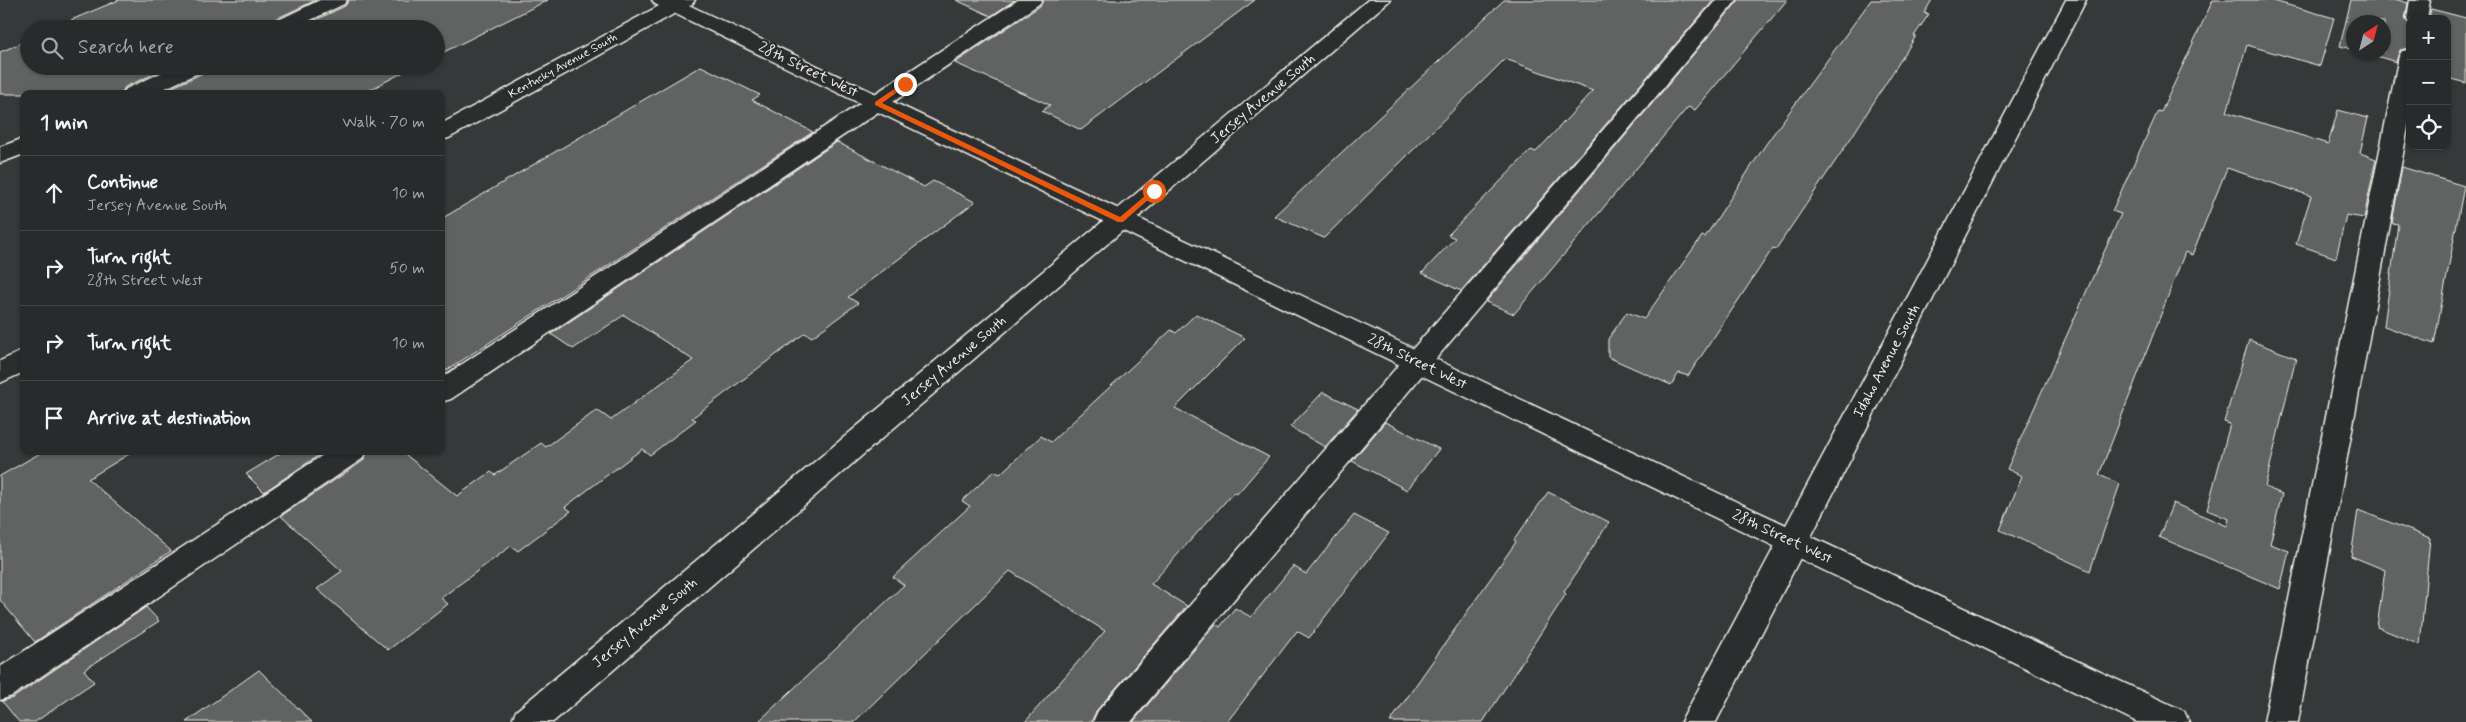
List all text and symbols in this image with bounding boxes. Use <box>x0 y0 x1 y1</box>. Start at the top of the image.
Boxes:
north arrow <box>2346 15 2391 60</box>
map controls <box>2406 15 2451 150</box>
button: + <box>2406 15 2451 60</box>
search box <box>20 20 445 75</box>
street label: Kentucky Avenue South <box>506 29 620 103</box>
icon: search <box>38 34 66 62</box>
text: Search here <box>78 35 174 60</box>
street label: 28th Street West <box>755 37 862 103</box>
street label: Jersey Avenue South <box>1206 49 1320 149</box>
button: − <box>2406 60 2451 105</box>
route end <box>894 73 917 96</box>
button: locate <box>2406 105 2451 150</box>
text: 1 min <box>40 109 88 137</box>
text: Walk · 70 m <box>342 112 425 133</box>
text: Continue <box>87 170 158 195</box>
icon: ahead <box>40 179 68 207</box>
route start <box>1143 180 1166 203</box>
text: 10 m <box>392 183 425 204</box>
text: Jersey Avenue South <box>87 195 227 216</box>
text: Turn right <box>87 245 171 270</box>
icon: right <box>40 254 68 282</box>
text: 50 m <box>389 258 425 279</box>
text: 28th Street West <box>87 270 203 291</box>
street label: Idaho Avenue South <box>1849 301 1925 421</box>
street label: Jersey Avenue South <box>897 311 1011 411</box>
icon: right <box>40 329 68 357</box>
street label: 28th Street West <box>1364 329 1471 395</box>
text: Turn right <box>87 331 171 356</box>
text: 10 m <box>392 333 425 354</box>
icon: arrive <box>40 404 68 432</box>
text: Arrive at destination <box>87 406 251 431</box>
street label: 28th Street West <box>1729 505 1836 569</box>
street label: Jersey Avenue South <box>588 573 702 673</box>

